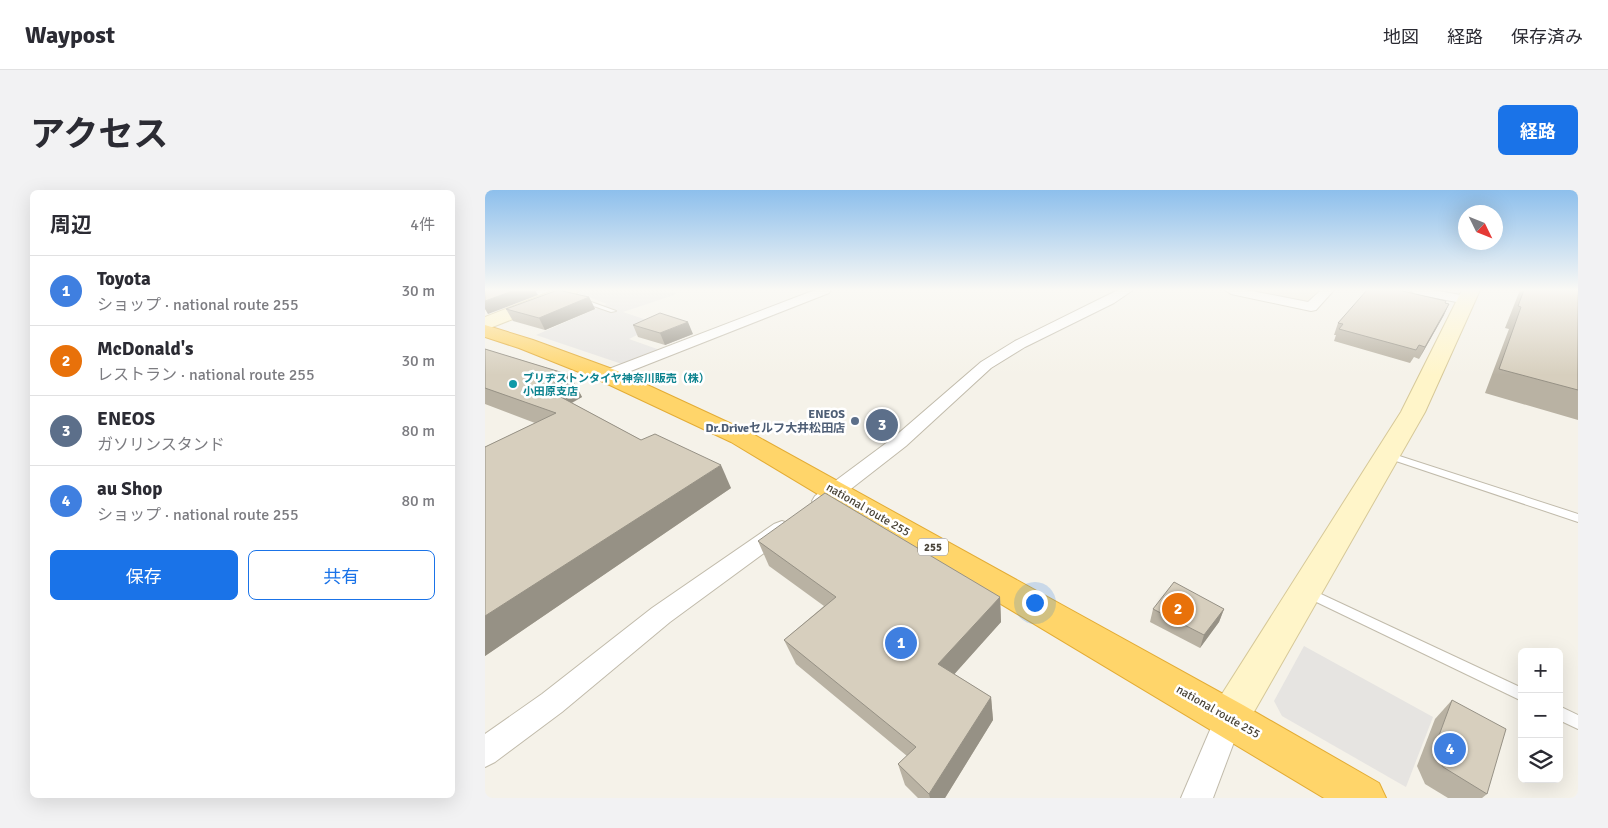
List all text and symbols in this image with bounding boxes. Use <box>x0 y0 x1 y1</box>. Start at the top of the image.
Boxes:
text: Waypost <box>25 20 115 50</box>
text: 地図 <box>1383 26 1419 48</box>
text: 経路 <box>1447 26 1483 48</box>
text: 保存済み <box>1511 26 1583 48</box>
button: 経路 <box>1498 105 1578 155</box>
text: アクセス <box>30 113 168 156</box>
north arrow <box>1458 205 1503 250</box>
text: 周辺 <box>50 212 92 238</box>
text: 4件 <box>410 215 435 235</box>
text: Toyota <box>97 267 151 291</box>
text: 1 <box>62 281 70 301</box>
text: 30 m <box>401 281 435 301</box>
text: ショップ · national route 255 <box>97 295 299 315</box>
text: McDonald's <box>97 337 193 361</box>
text: 2 <box>62 351 70 371</box>
text: 30 m <box>401 351 435 371</box>
text: レストラン · national route 255 <box>97 365 315 385</box>
place label: ブリヂストンタイヤ神奈川販売（株） 小田原支店 <box>523 372 710 398</box>
marker: ブリヂストンタイヤ神奈川販売（株） 小田原支店 <box>507 378 519 390</box>
pin: 3 <box>866 406 898 444</box>
text: ENEOS <box>97 407 155 431</box>
place label: ENEOS Dr.Driveセルフ大井松田店 <box>706 407 845 436</box>
marker: ENEOS Dr.Driveセルフ大井松田店 <box>849 415 861 427</box>
text: 3 <box>62 421 70 441</box>
text: 80 m <box>401 421 435 441</box>
text: ガソリンスタンド <box>97 435 225 455</box>
text: au Shop <box>97 477 162 501</box>
street label: national route 255 <box>823 480 913 540</box>
text: 4 <box>62 491 70 511</box>
text: 80 m <box>401 491 435 511</box>
text: ショップ · national route 255 <box>97 505 299 525</box>
road number: 255 <box>918 538 948 556</box>
button: 保存 <box>50 550 238 600</box>
button: 共有 <box>248 550 435 600</box>
your location <box>1022 590 1048 616</box>
pin: 2 <box>1162 590 1194 628</box>
pin: 1 <box>885 624 917 662</box>
map controls <box>1518 648 1563 783</box>
button: + <box>1518 648 1563 693</box>
street label: national route 255 <box>1173 682 1263 742</box>
button: − <box>1518 693 1563 738</box>
pin: 4 <box>1434 730 1466 768</box>
button: layers <box>1518 738 1563 783</box>

